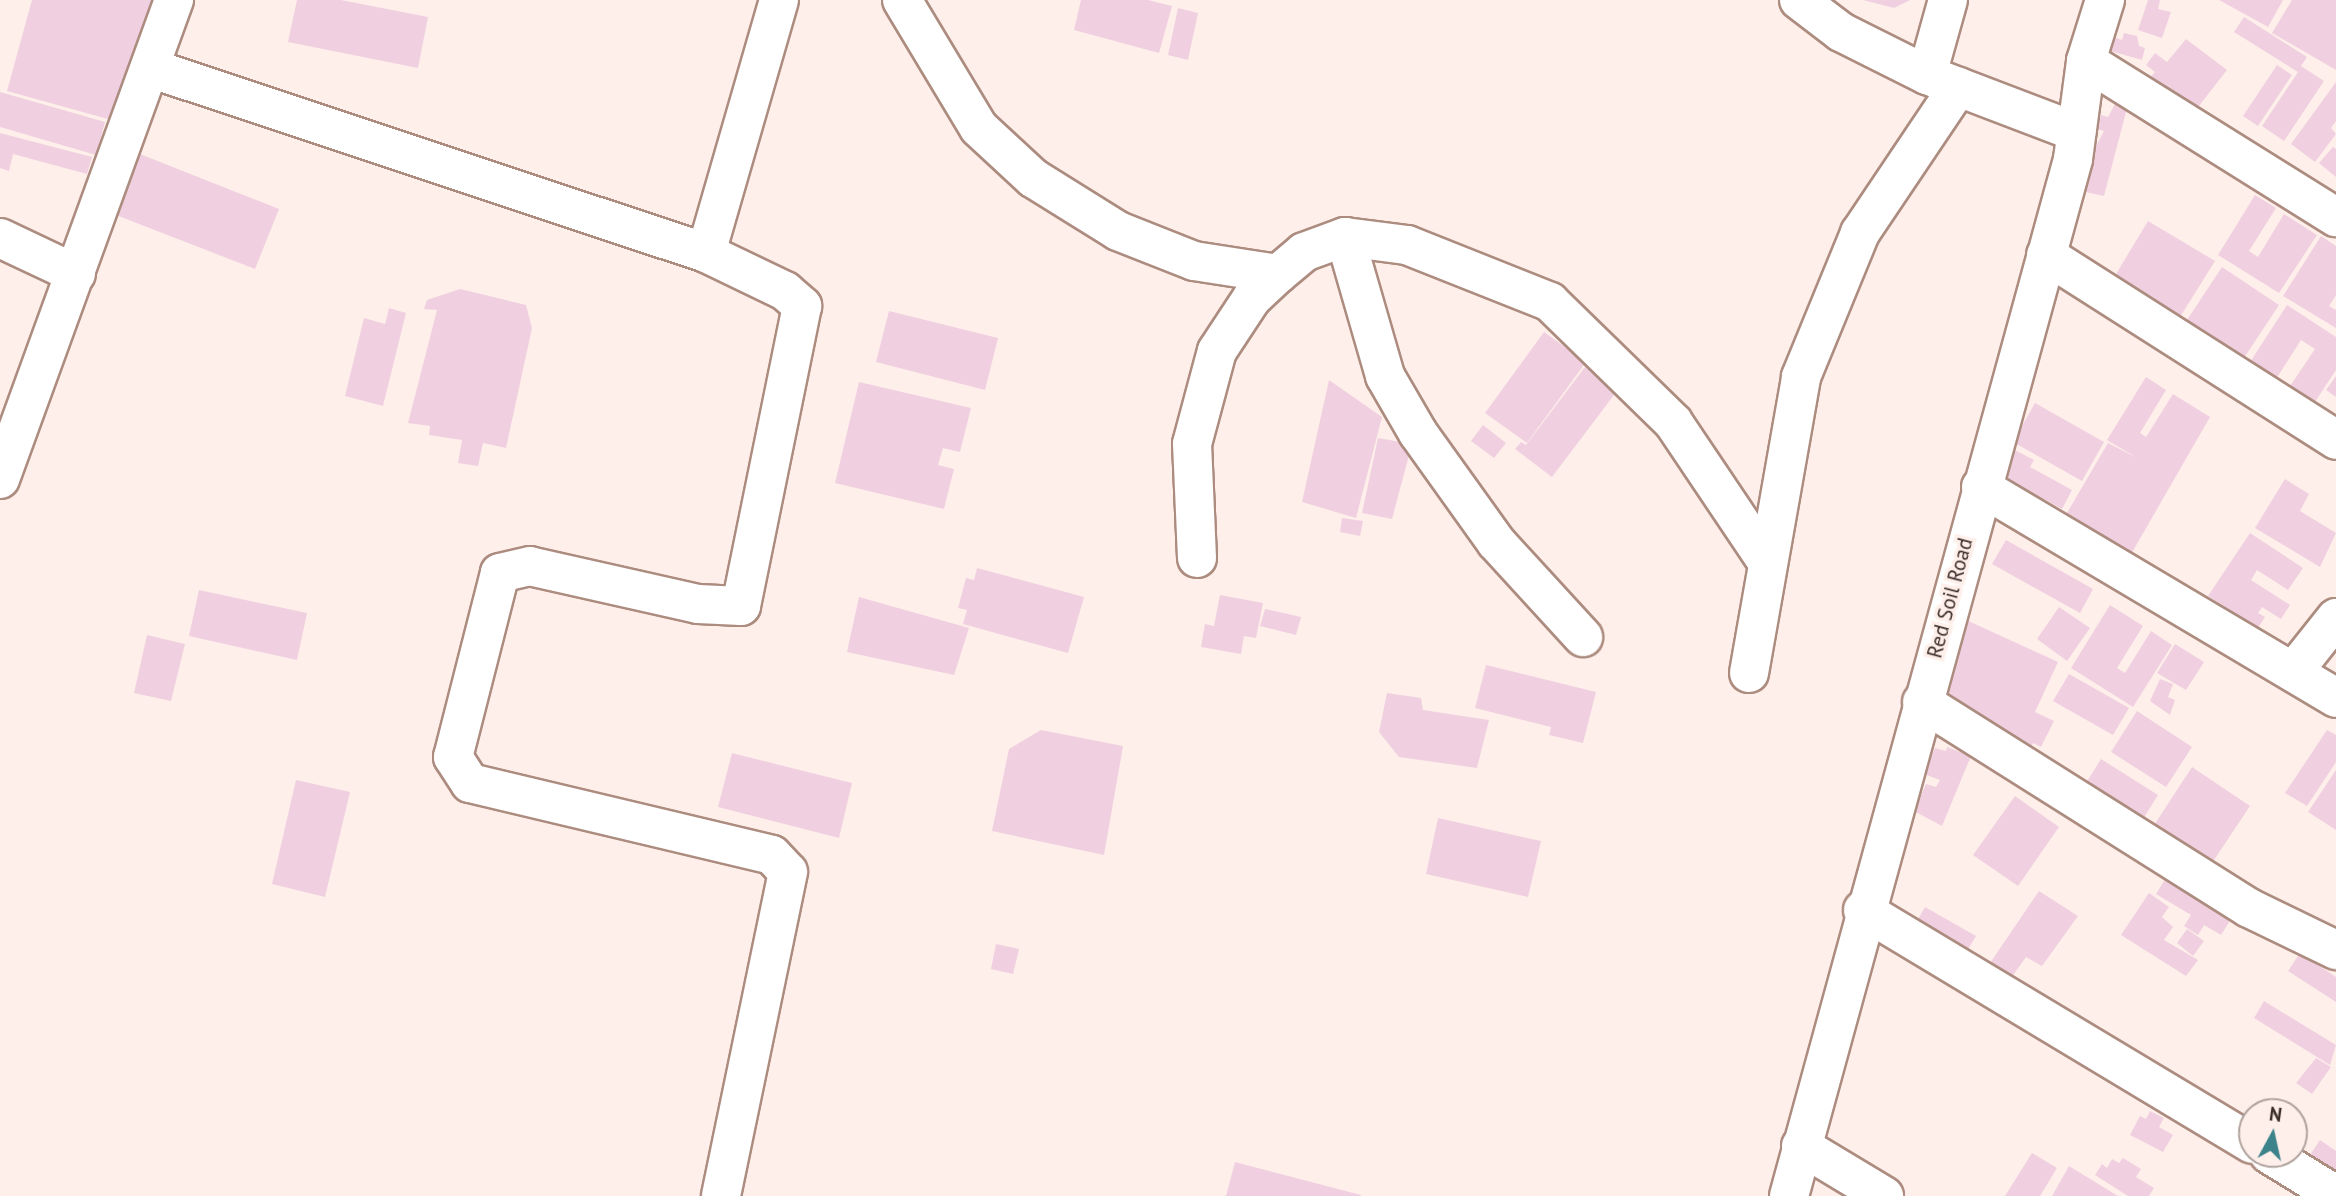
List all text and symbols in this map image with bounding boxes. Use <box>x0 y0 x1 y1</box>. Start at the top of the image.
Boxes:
street label: Red Soil Road <box>1922 535 1978 661</box>
north arrow <box>2238 1098 2308 1168</box>
text: N <box>2268 1101 2283 1127</box>

